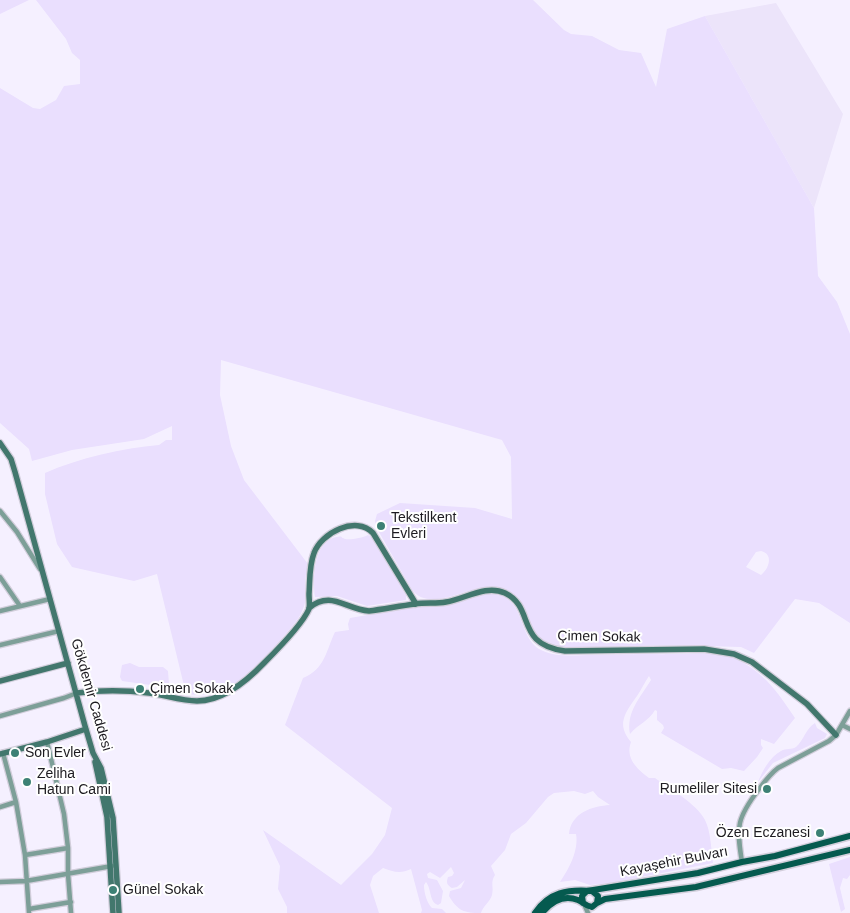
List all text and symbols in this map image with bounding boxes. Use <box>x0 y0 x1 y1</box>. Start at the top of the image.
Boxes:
place label: Tekstilkent Evleri <box>391 510 456 542</box>
marker: Tekstilkent Evleri <box>375 520 387 532</box>
street label: Çimen Sokak <box>557 628 641 646</box>
street label: Gökdemir Caddesi <box>67 637 115 753</box>
place label: Çimen Sokak <box>150 681 233 697</box>
marker: Çimen Sokak <box>134 683 146 695</box>
place label: Son Evler <box>25 745 86 761</box>
marker: Son Evler <box>9 747 21 759</box>
place label: Zeliha Hatun Cami <box>37 766 111 799</box>
marker: Zeliha Hatun Cami <box>21 776 33 788</box>
place label: Rumeliler Sitesi <box>660 781 757 797</box>
marker: Rumeliler Sitesi <box>761 783 773 795</box>
place label: Özen Eczanesi <box>716 825 810 841</box>
marker: Özen Eczanesi <box>814 827 826 839</box>
street label: Kayaşehir Bulvarı <box>619 843 729 881</box>
place label: Günel Sokak <box>123 882 203 898</box>
marker: Günel Sokak <box>107 884 119 896</box>

